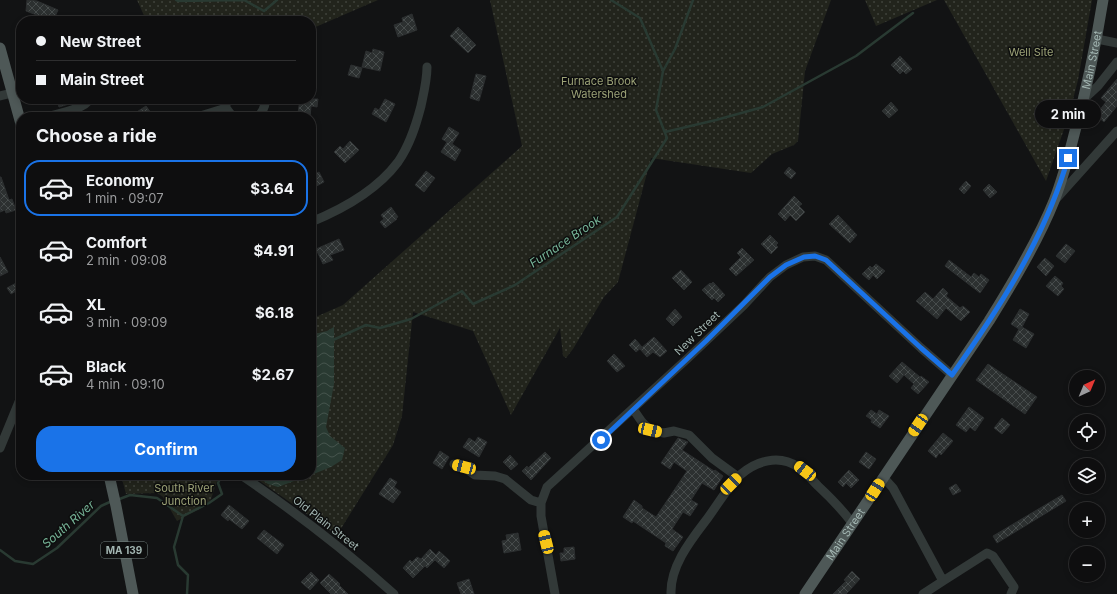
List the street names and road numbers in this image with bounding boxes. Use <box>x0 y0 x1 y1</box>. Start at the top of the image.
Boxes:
street label: Main Street <box>1079 29 1105 91</box>
street label: New Street <box>671 308 723 358</box>
street label: Old Plain Street <box>290 493 362 553</box>
street label: Main Street <box>823 505 868 563</box>
road number: MA 139 <box>101 542 147 558</box>

